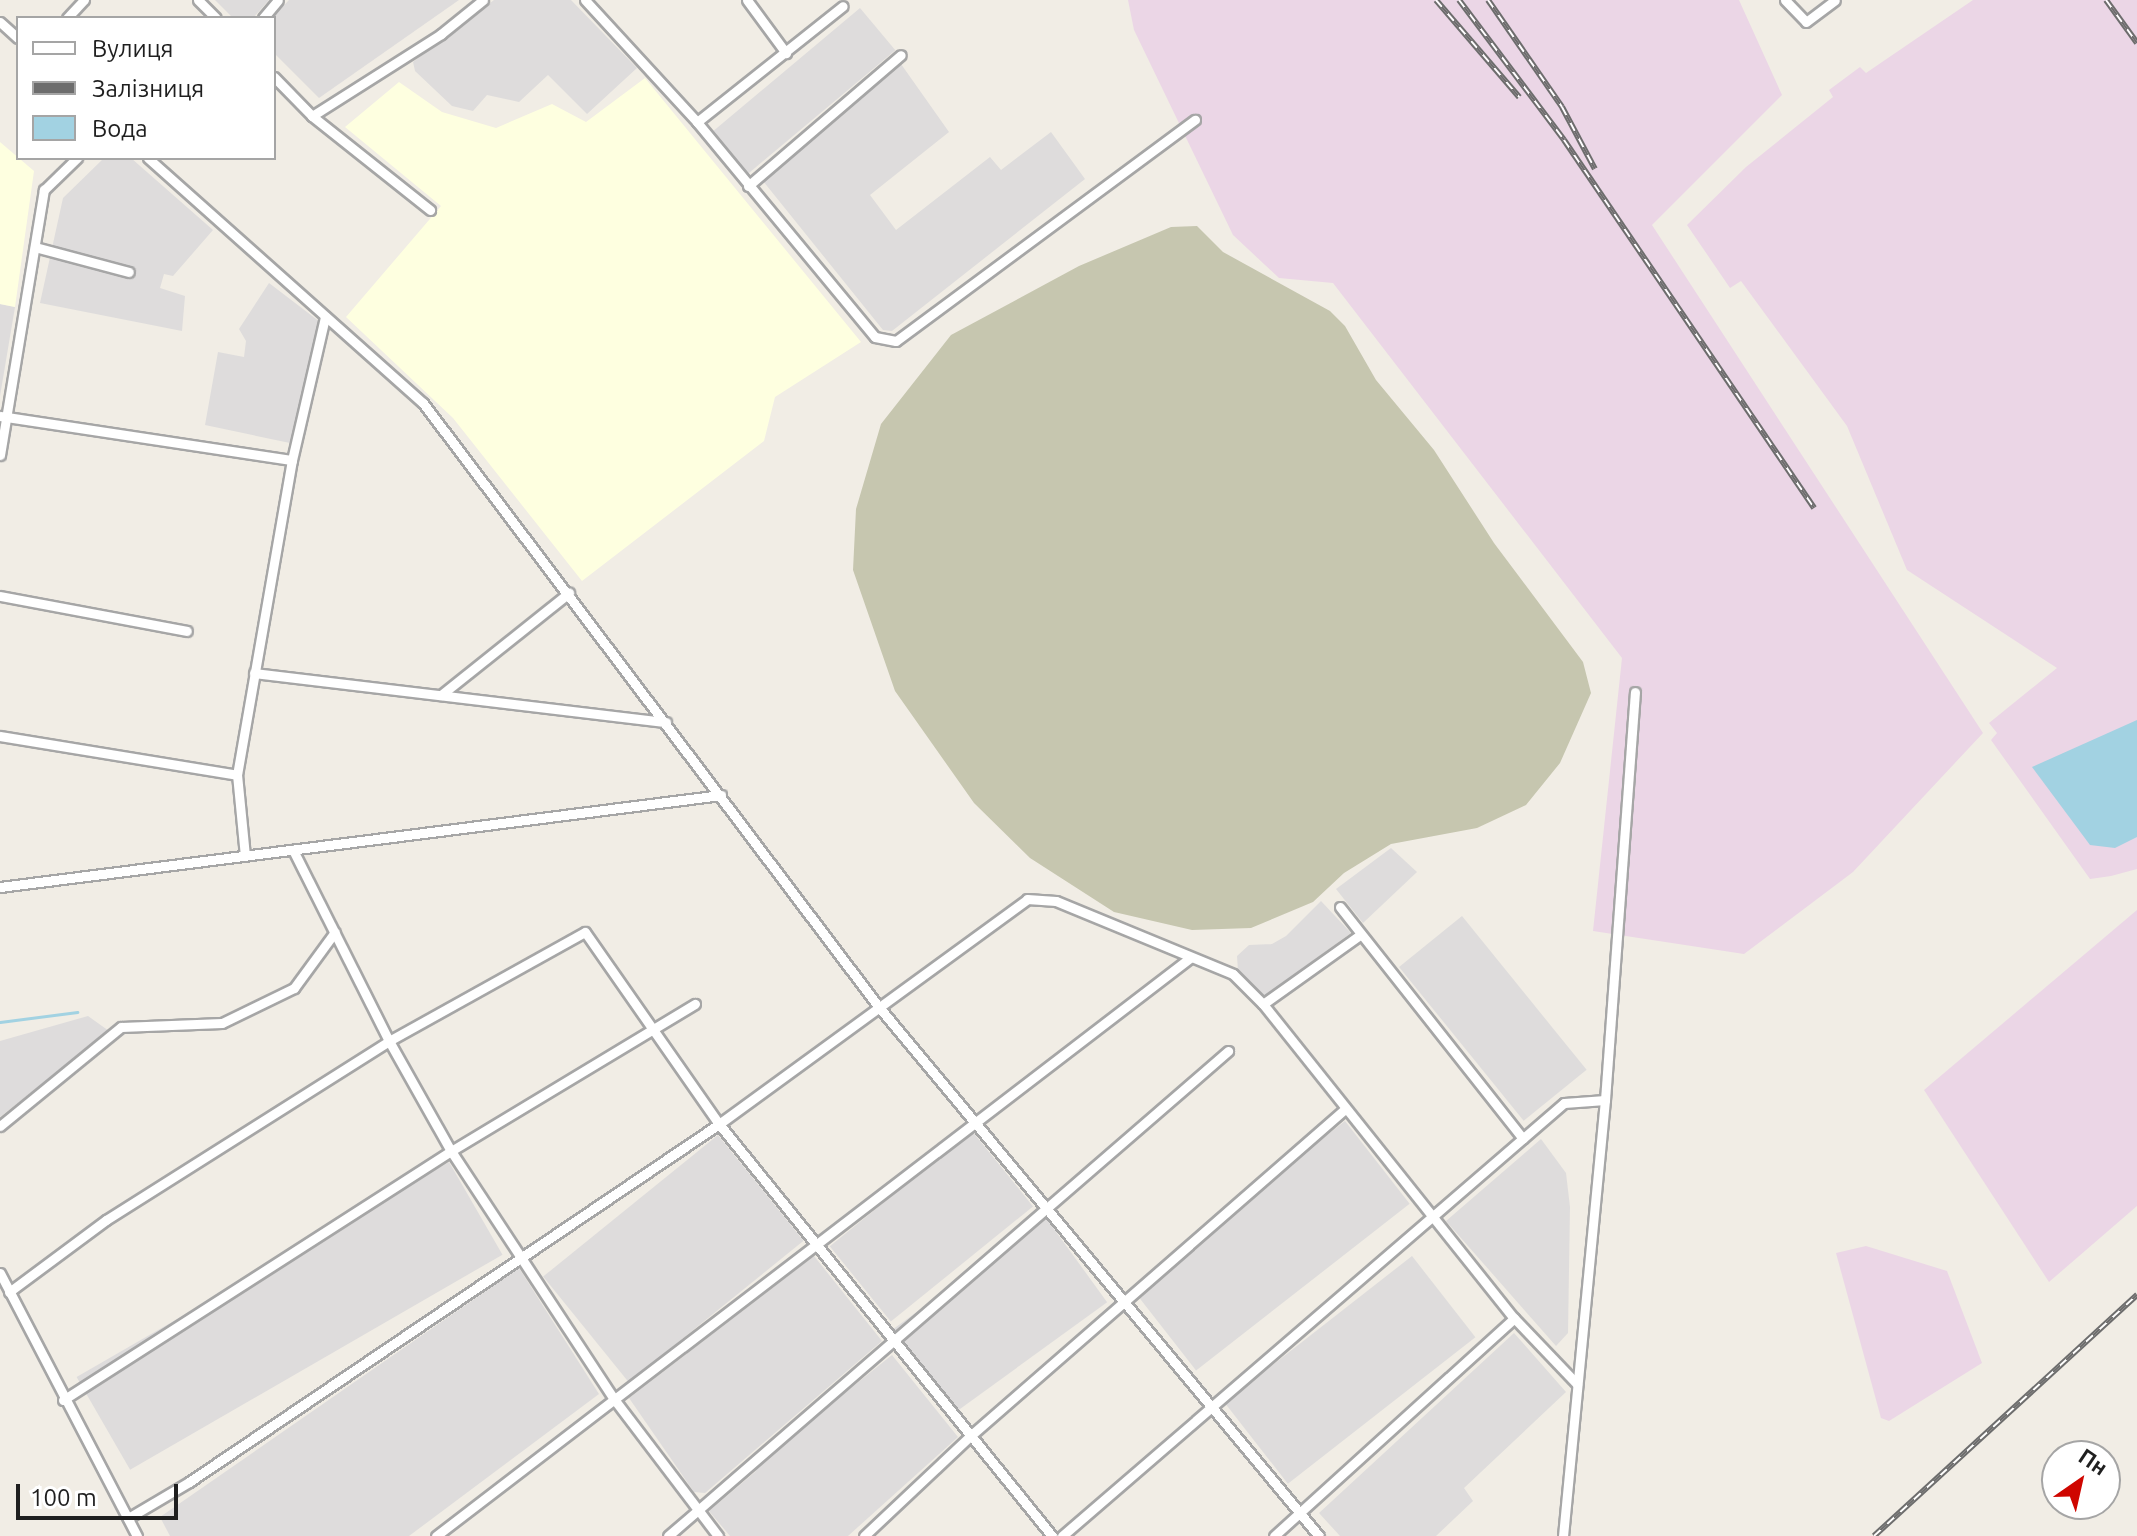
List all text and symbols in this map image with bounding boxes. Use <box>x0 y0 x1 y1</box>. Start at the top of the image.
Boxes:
legend <box>16 16 276 160</box>
text: Вулиця <box>92 35 174 62</box>
text: Залізниця <box>92 75 204 102</box>
text: Вода <box>92 115 148 142</box>
north arrow <box>2041 1440 2121 1520</box>
text: Пн <box>2075 1443 2113 1480</box>
scale bar <box>20 1468 182 1518</box>
text: 100 m <box>30 1484 97 1511</box>

